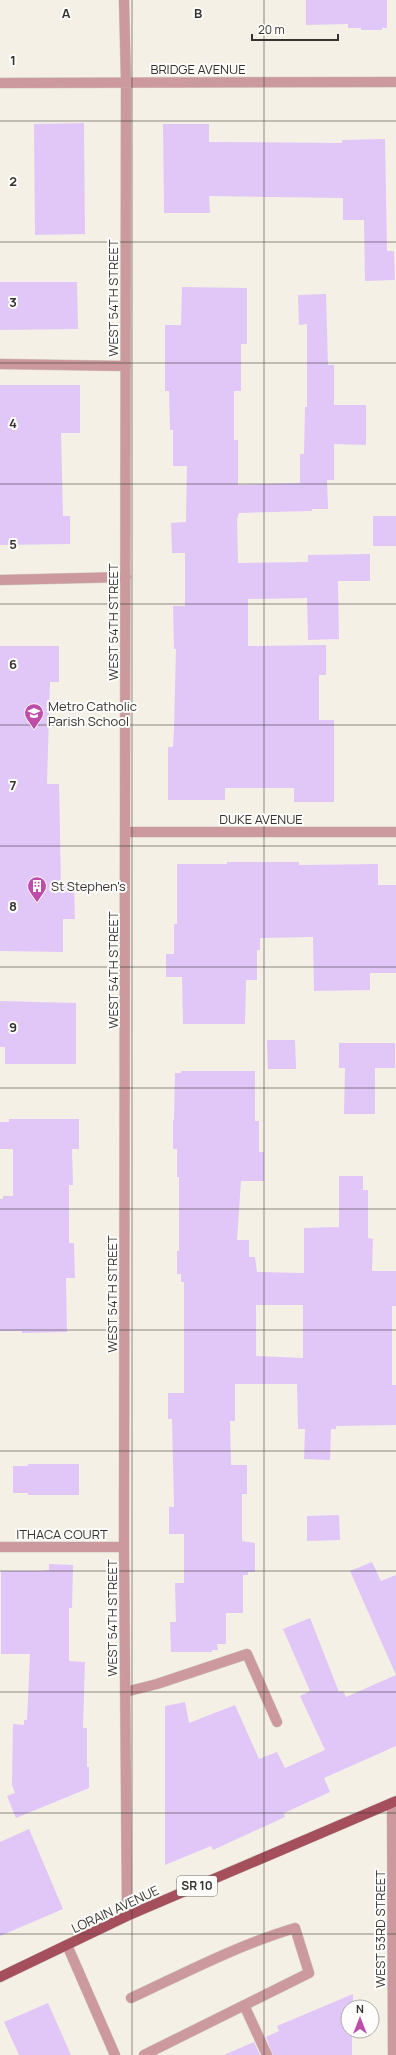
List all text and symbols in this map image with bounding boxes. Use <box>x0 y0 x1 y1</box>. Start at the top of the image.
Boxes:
text: A <box>62 4 71 22</box>
text: B <box>194 4 202 22</box>
scale bar <box>252 16 338 42</box>
text: 20 m <box>258 21 285 38</box>
text: 1 <box>10 51 16 69</box>
street label: BRIDGE AVENUE <box>150 60 246 78</box>
text: 2 <box>9 172 17 190</box>
street label: WEST 54TH STREET <box>104 239 122 357</box>
text: 3 <box>9 293 17 311</box>
text: 4 <box>9 414 17 432</box>
text: 5 <box>9 535 17 553</box>
street label: WEST 54TH STREET <box>104 563 122 681</box>
text: 6 <box>9 655 17 673</box>
place label: Metro Catholic Parish School <box>48 697 137 730</box>
school or university icon: Metro Catholic Parish School <box>23 702 45 730</box>
text: 7 <box>10 776 17 794</box>
street label: DUKE AVENUE <box>219 810 303 828</box>
building icon: St Stephen's <box>26 875 48 903</box>
place label: St Stephen's <box>51 877 126 895</box>
text: 8 <box>9 897 17 915</box>
street label: WEST 54TH STREET <box>104 911 122 1029</box>
text: 9 <box>9 1018 17 1036</box>
street label: WEST 54TH STREET <box>103 1235 121 1353</box>
street label: ITHACA COURT <box>16 1525 108 1543</box>
street label: WEST 54TH STREET <box>103 1559 121 1677</box>
street label: WEST 53RD STREET <box>371 1870 389 1988</box>
road number: SR 10 <box>177 1876 217 1896</box>
street label: LORAIN AVENUE <box>68 1881 162 1937</box>
north arrow <box>340 1999 380 2039</box>
text: N <box>356 2001 364 2016</box>

